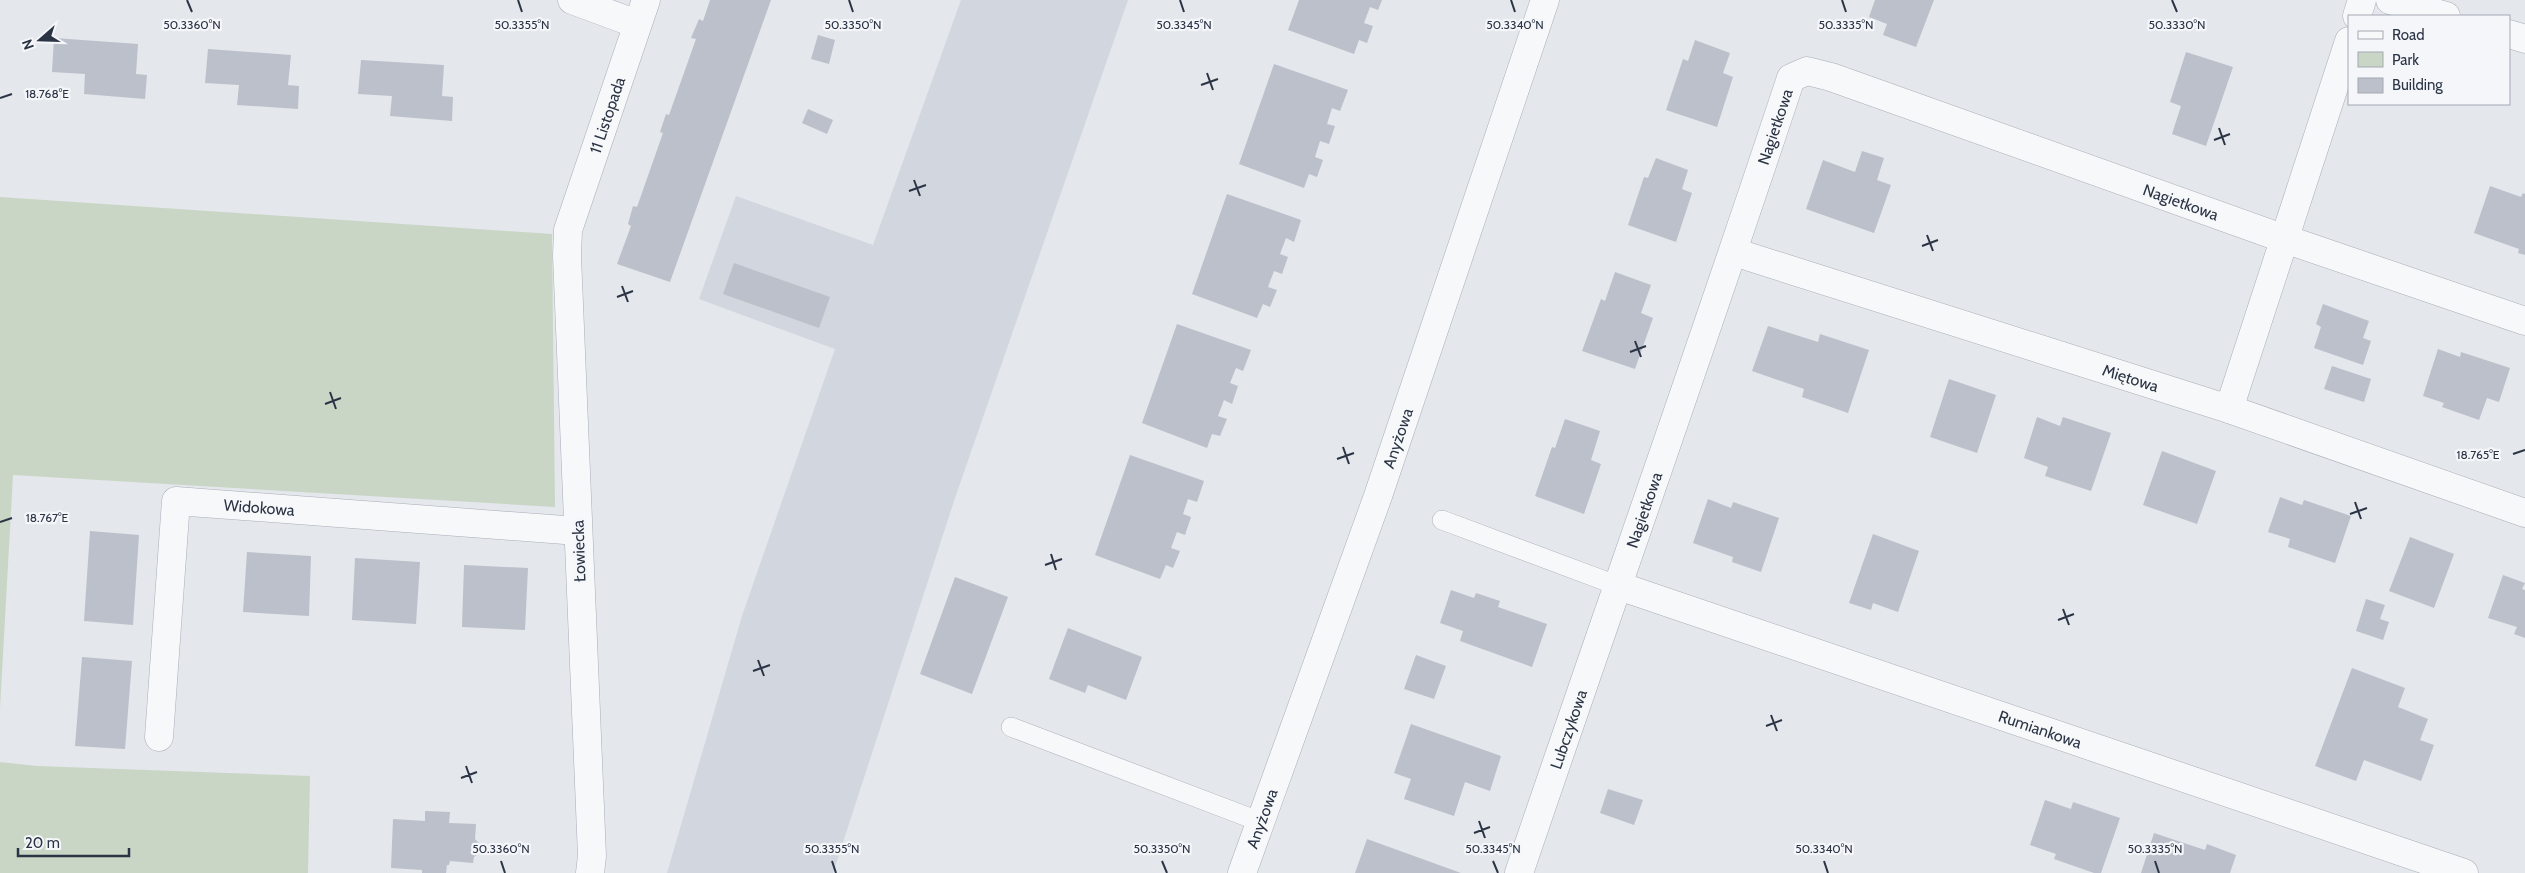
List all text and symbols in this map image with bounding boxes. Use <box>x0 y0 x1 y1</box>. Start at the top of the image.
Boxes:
north arrow <box>15 15 65 65</box>
legend <box>2348 15 2510 105</box>
text: 50.3360°N <box>163 17 221 32</box>
text: 50.3355°N <box>494 17 550 32</box>
text: 50.3350°N <box>825 17 881 32</box>
text: 50.3345°N <box>1156 17 1212 32</box>
text: 50.3340°N <box>1486 17 1544 32</box>
text: 50.3335°N <box>1818 17 1874 32</box>
text: 50.3330°N <box>2149 17 2205 32</box>
text: Road <box>2392 26 2425 44</box>
text: N <box>18 37 38 52</box>
text: Park <box>2392 51 2419 69</box>
street label: 11 Listopada <box>585 74 629 156</box>
text: Building <box>2392 76 2443 94</box>
text: 18.768°E <box>25 86 69 101</box>
street label: Nagietkowa <box>1753 86 1796 167</box>
street label: Nagietkowa <box>2141 180 2222 224</box>
street label: Miętowa <box>2100 360 2161 396</box>
street label: Anyżowa <box>1379 405 1417 470</box>
text: 18.765°E <box>2457 447 2500 462</box>
street label: Nagietkowa <box>1622 469 1666 550</box>
street label: Widokowa <box>223 495 296 519</box>
text: 18.767°E <box>26 510 69 525</box>
street label: Łowiecka <box>568 519 590 582</box>
street label: Lubczykowa <box>1546 687 1591 771</box>
street label: Rumiankowa <box>1996 706 2085 752</box>
street label: Anyżowa <box>1242 786 1281 851</box>
scale bar <box>18 826 129 858</box>
text: 20 m <box>25 834 60 852</box>
text: 50.3360°N <box>472 841 530 856</box>
text: 50.3355°N <box>804 841 860 856</box>
text: 50.3350°N <box>1134 841 1190 856</box>
text: 50.3345°N <box>1465 841 1521 856</box>
text: 50.3340°N <box>1795 841 1853 856</box>
text: 50.3335°N <box>2127 841 2183 856</box>

